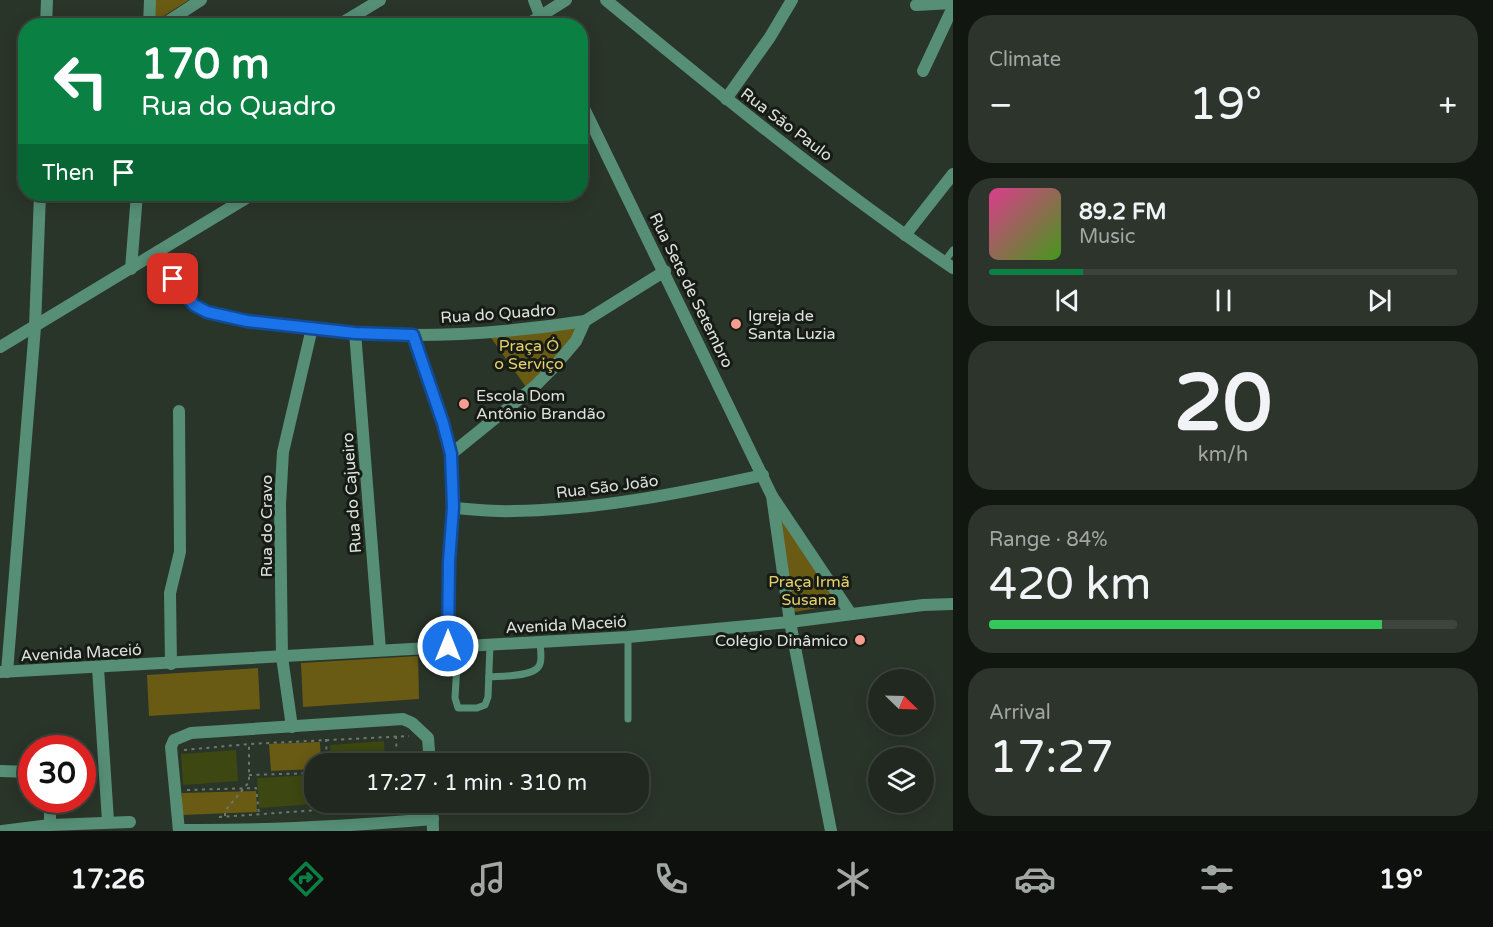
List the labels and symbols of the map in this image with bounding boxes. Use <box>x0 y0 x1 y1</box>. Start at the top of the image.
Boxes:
street label: Rua São Paulo <box>737 84 836 166</box>
street label: Rua Sete de Setembro <box>645 210 737 371</box>
pin <box>147 253 198 304</box>
street label: Rua do Quadro <box>440 300 556 328</box>
place label: Igreja de Santa Luzia <box>748 306 836 344</box>
marker: Igreja de Santa Luzia <box>729 317 743 331</box>
park label: Praça Ó o Serviço <box>494 336 564 374</box>
place label: Escola Dom Antônio Brandão <box>476 386 605 424</box>
marker: Escola Dom Antônio Brandão <box>457 397 471 411</box>
street label: Rua do Cajueiro <box>338 432 366 554</box>
street label: Rua São João <box>555 471 659 503</box>
street label: Rua do Cravo <box>257 475 277 577</box>
park label: Praça Irmã Susana <box>768 572 850 610</box>
street label: Avenida Maceió <box>505 612 627 638</box>
position arrow <box>416 614 480 678</box>
place label: Colégio Dinâmico <box>715 631 848 651</box>
marker: Colégio Dinâmico <box>853 633 867 647</box>
street label: Avenida Maceió <box>20 640 142 666</box>
north arrow <box>868 669 934 735</box>
speed limit sign: 30 <box>18 735 96 813</box>

